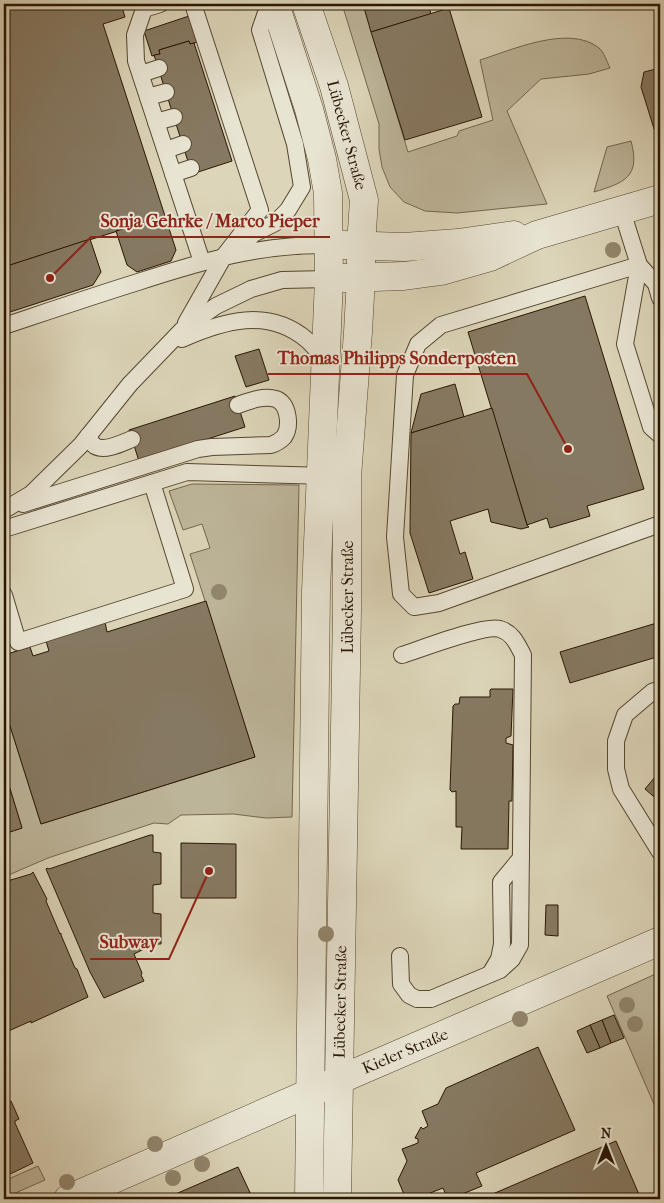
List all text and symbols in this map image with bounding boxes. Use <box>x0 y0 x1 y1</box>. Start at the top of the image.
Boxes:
street label: Lübecker Straße <box>323 78 371 192</box>
callout: Sonja Gehrke / Marco Pieper <box>91 204 330 237</box>
text: Sonja Gehrke / Marco Pieper <box>100 211 320 232</box>
callout: Thomas Philipps Sonderposten <box>268 341 527 374</box>
text: Thomas Philipps Sonderposten <box>277 348 517 369</box>
street label: Lübecker Straße <box>338 540 357 653</box>
callout: Subway <box>90 926 169 959</box>
text: Subway <box>99 932 160 953</box>
street label: Lübecker Straße <box>330 945 350 1059</box>
street label: Kieler Straße <box>359 1024 451 1078</box>
north arrow <box>582 1120 632 1170</box>
text: N <box>601 1125 612 1142</box>

